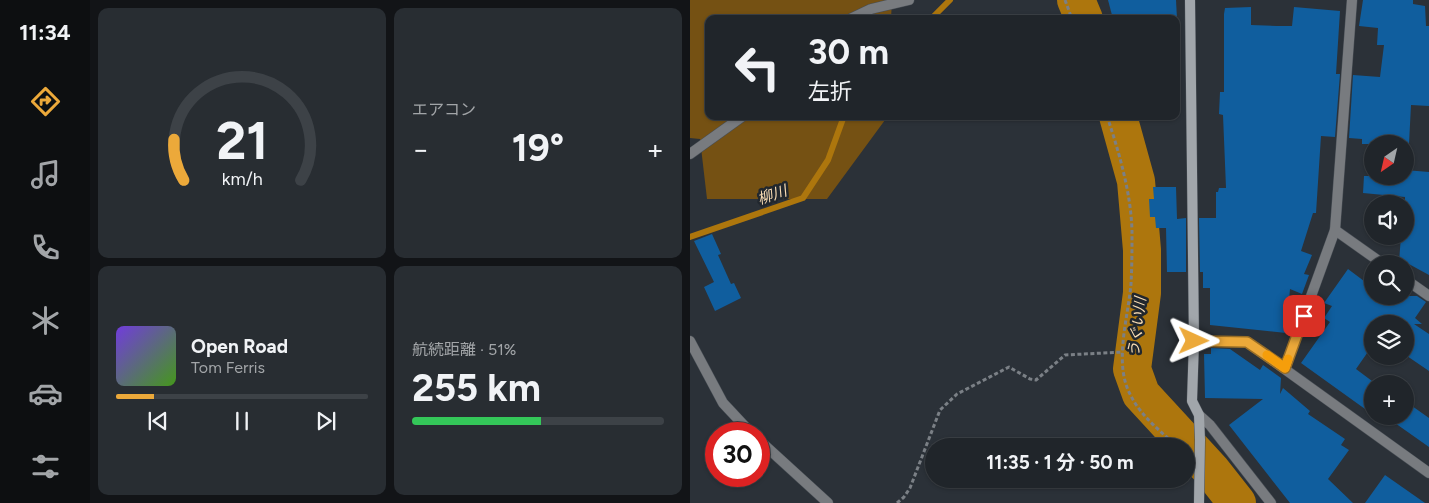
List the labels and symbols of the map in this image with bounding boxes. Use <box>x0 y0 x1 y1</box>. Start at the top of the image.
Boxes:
north arrow <box>1364 135 1414 185</box>
water label: 柳川 <box>755 181 791 208</box>
water label: うぐい川 <box>1124 294 1150 358</box>
pin <box>1283 295 1325 337</box>
position arrow <box>1167 314 1219 366</box>
speed limit sign: 30 <box>705 422 770 487</box>

